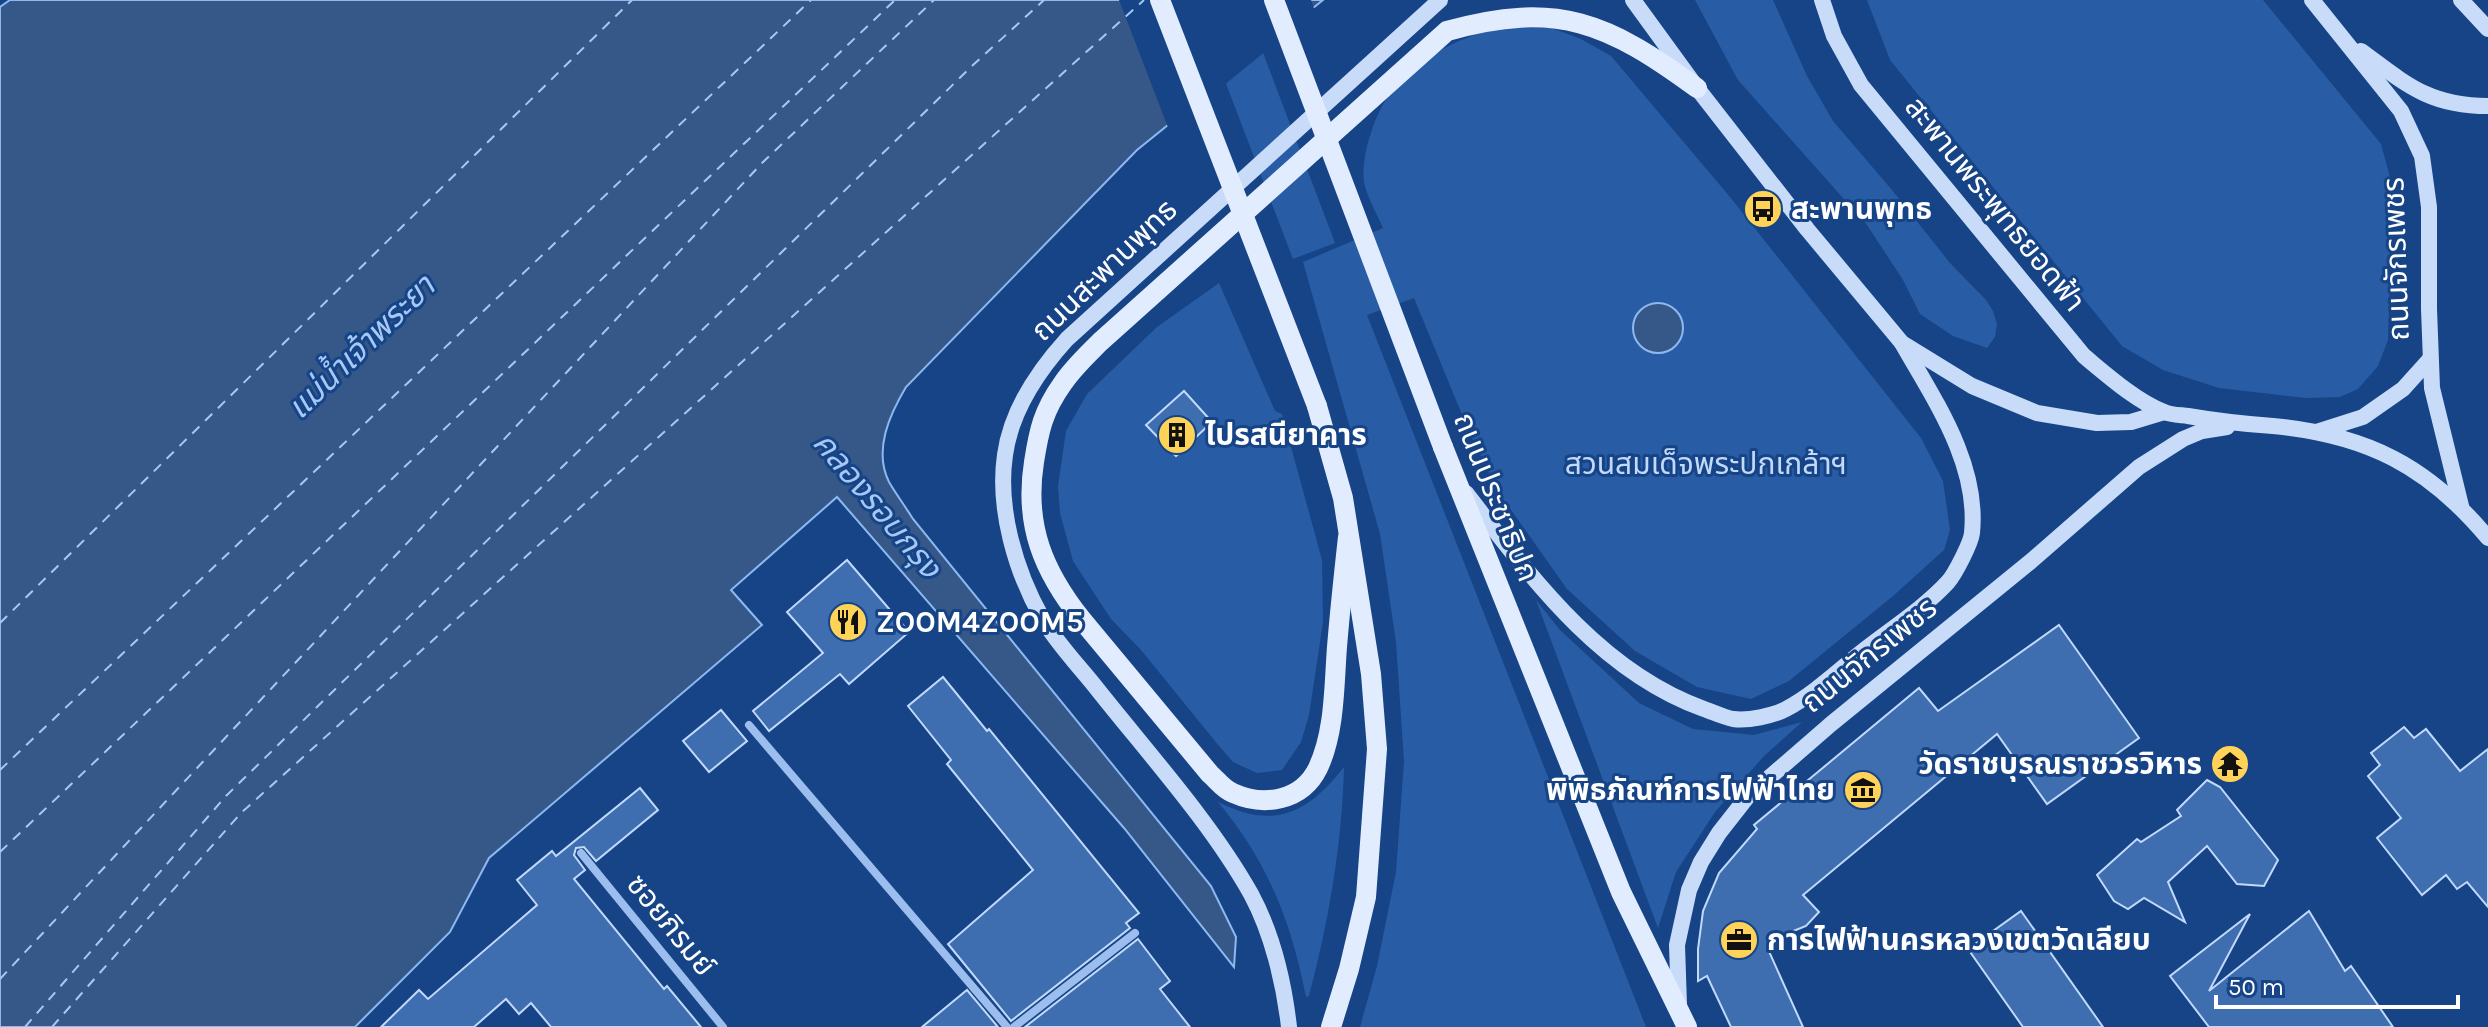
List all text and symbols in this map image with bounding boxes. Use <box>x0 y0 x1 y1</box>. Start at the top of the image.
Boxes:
street label: สะพานพระพุทธยอดฟ้า <box>1897 89 2093 319</box>
street label: ถนนจักรเพชร <box>2375 177 2417 341</box>
bus stop icon: สะพานพุทธ <box>1742 188 1784 230</box>
street label: ถนนสะพานพุทธ <box>1024 191 1184 349</box>
place label: สะพานพุทธ <box>1791 191 1932 227</box>
water label: แม่น้ำเจ้าพระยา <box>277 264 443 426</box>
street label: ถนนประชาธิปก <box>1446 407 1546 587</box>
building icon: ไปรสนียาคาร <box>1156 414 1198 456</box>
place label: ไปรสนียาคาร <box>1205 417 1367 453</box>
water label: คลองรอบกรุง <box>805 425 950 587</box>
park label: สวนสมเด็จพระปกเกล้าฯ <box>1565 446 1847 482</box>
street label: ถนนจักรเพชร <box>1794 589 1944 721</box>
restaurant icon: ZOOM4ZOOM5 <box>827 601 869 643</box>
place label: ZOOM4ZOOM5 <box>876 604 1083 640</box>
temple icon: วัดราชบุรณราชวรวิหาร <box>2209 743 2251 785</box>
place label: วัดราชบุรณราชวรวิหาร <box>1918 746 2202 782</box>
museum icon: พิพิธภัณฑ์การไฟฟ้าไทย <box>1842 769 1884 811</box>
place label: พิพิธภัณฑ์การไฟฟ้าไทย <box>1546 772 1835 808</box>
street label: ซอยภิรมย์ <box>619 867 723 983</box>
office icon: การไฟฟ้านครหลวงเขตวัดเลียบ <box>1718 919 1760 961</box>
place label: การไฟฟ้านครหลวงเขตวัดเลียบ <box>1767 922 2151 958</box>
scale bar <box>2216 959 2458 1009</box>
text: 50 m <box>2228 973 2284 1001</box>

